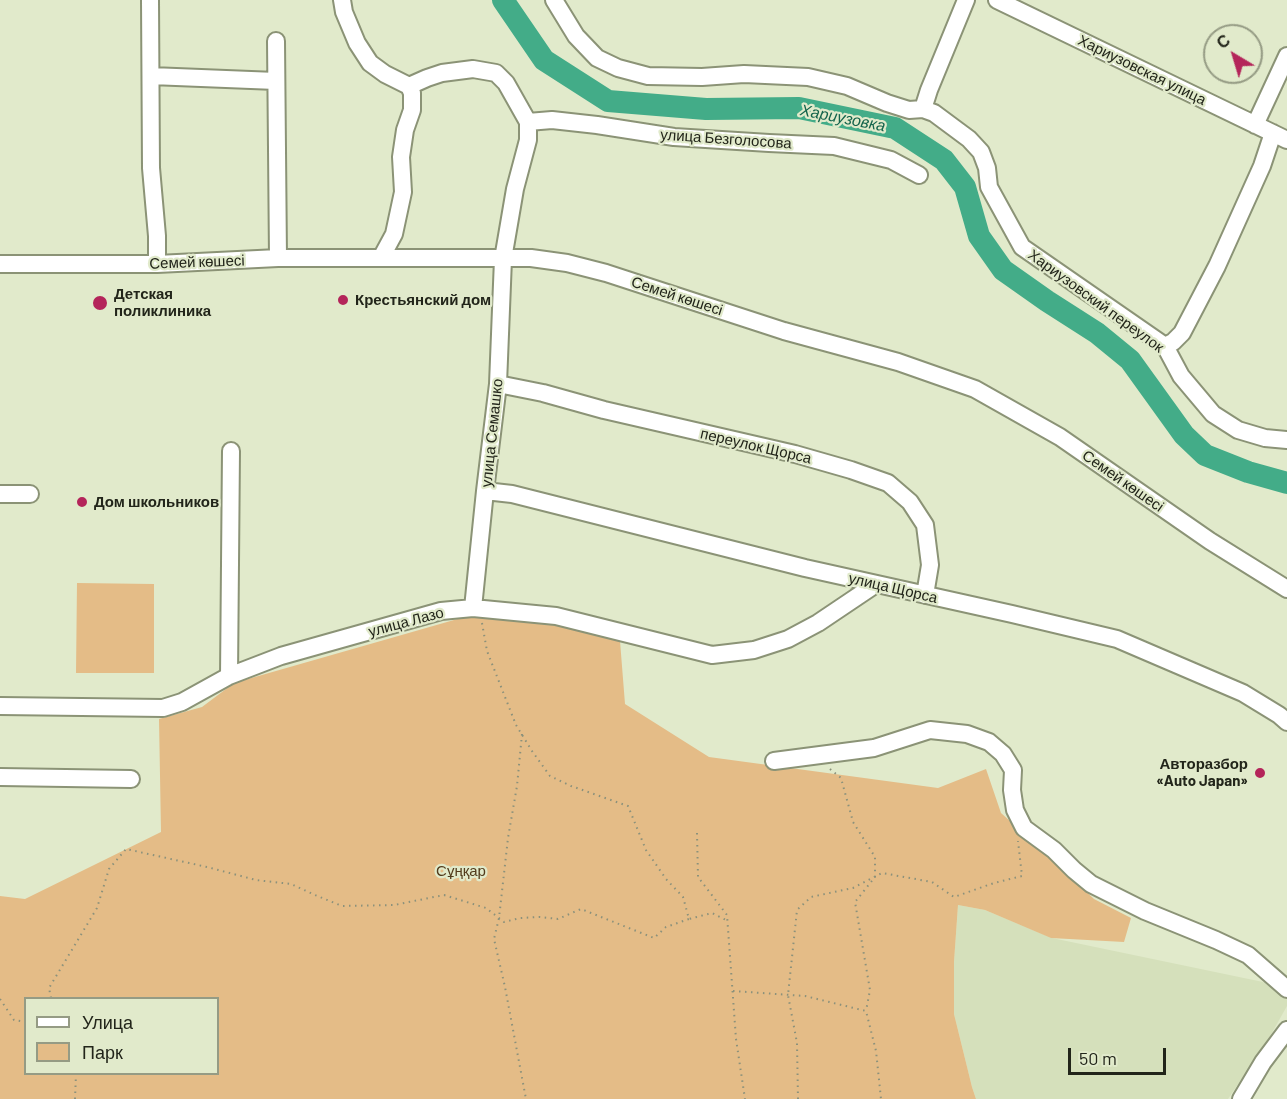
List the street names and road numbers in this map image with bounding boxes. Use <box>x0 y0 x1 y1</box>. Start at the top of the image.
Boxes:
street label: Хариузовская улица <box>1075 31 1209 109</box>
street label: улица Безголосова <box>660 125 792 153</box>
street label: Хариузовский переулок <box>1025 246 1167 356</box>
street label: Семей көшесі <box>149 251 245 273</box>
street label: Семей көшесі <box>629 273 725 319</box>
street label: улица Семашко <box>477 378 507 488</box>
street label: переулок Щорса <box>699 424 813 468</box>
street label: Семей көшесі <box>1079 446 1167 516</box>
street label: улица Щорса <box>847 569 939 607</box>
street label: улица Лазо <box>366 603 446 641</box>

